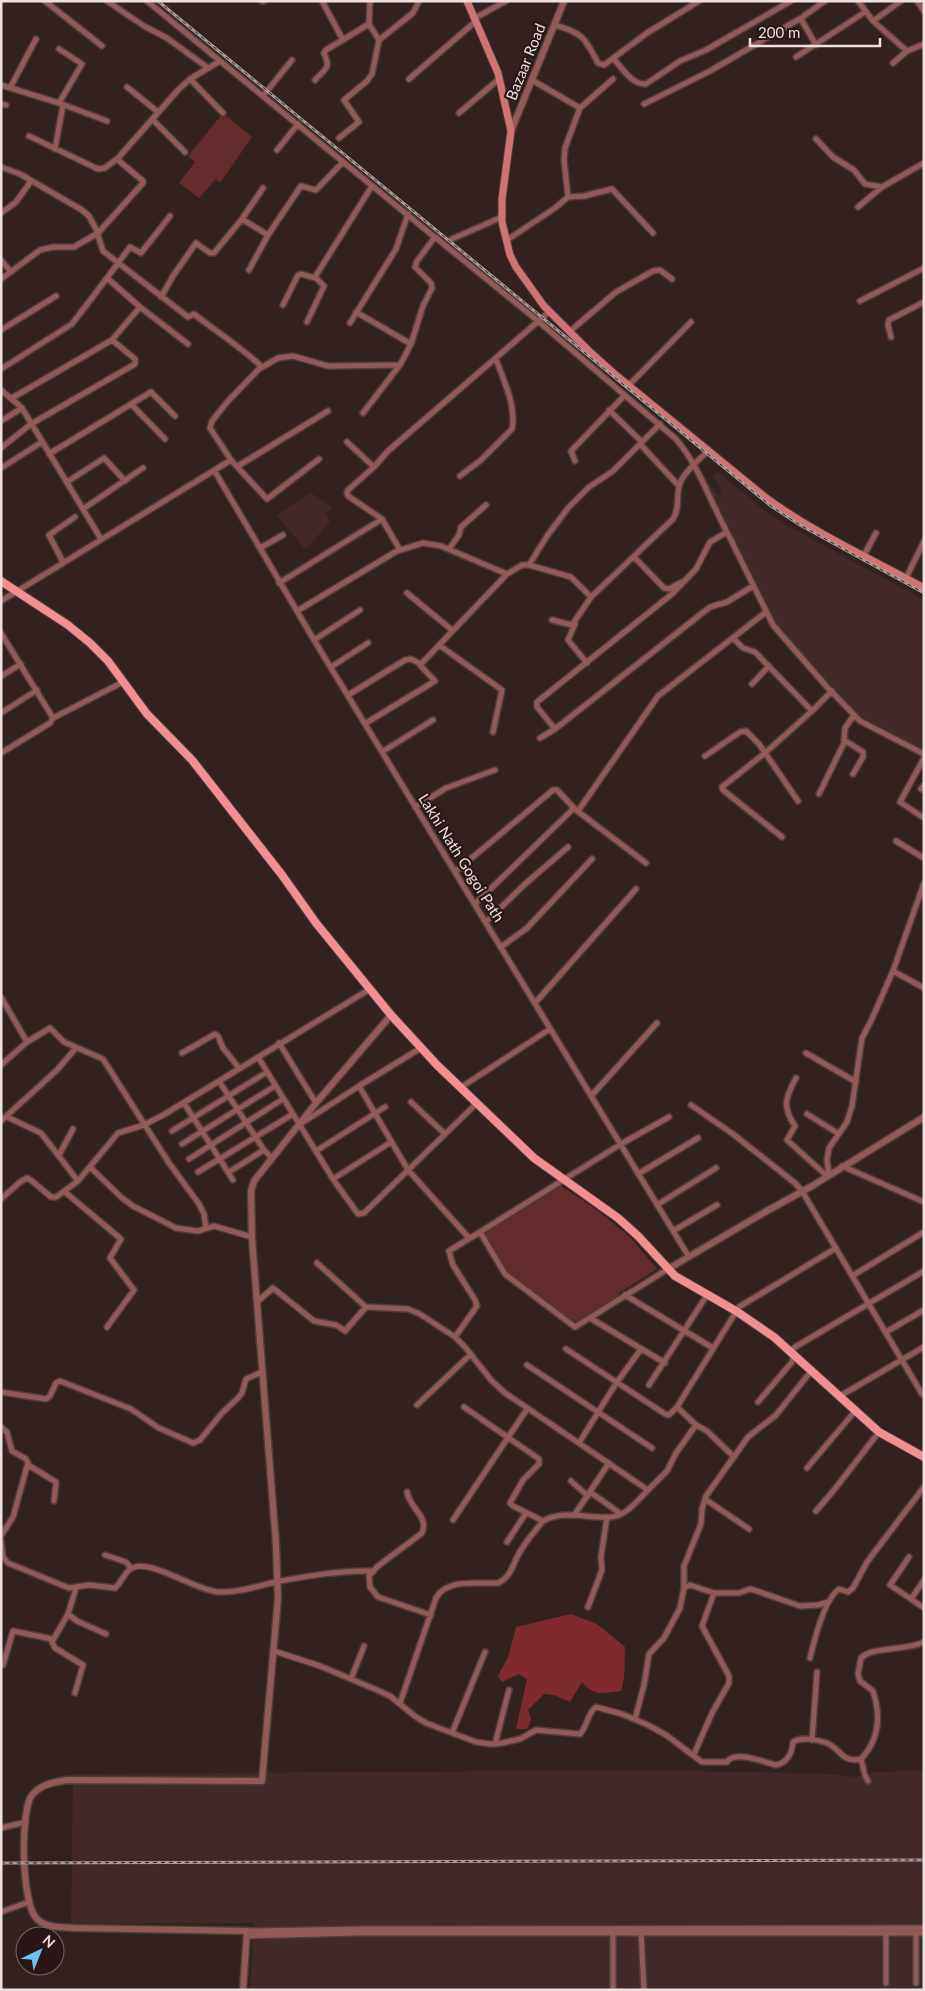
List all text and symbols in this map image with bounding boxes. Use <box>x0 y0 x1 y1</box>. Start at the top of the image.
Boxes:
scale bar <box>750 15 880 47</box>
street label: Bazaar Road <box>502 21 549 103</box>
text: 200 m <box>758 23 800 41</box>
street label: Lakhi Nath Gogoi Path <box>415 790 509 925</box>
north arrow <box>15 1926 65 1976</box>
text: N <box>39 1931 59 1951</box>

